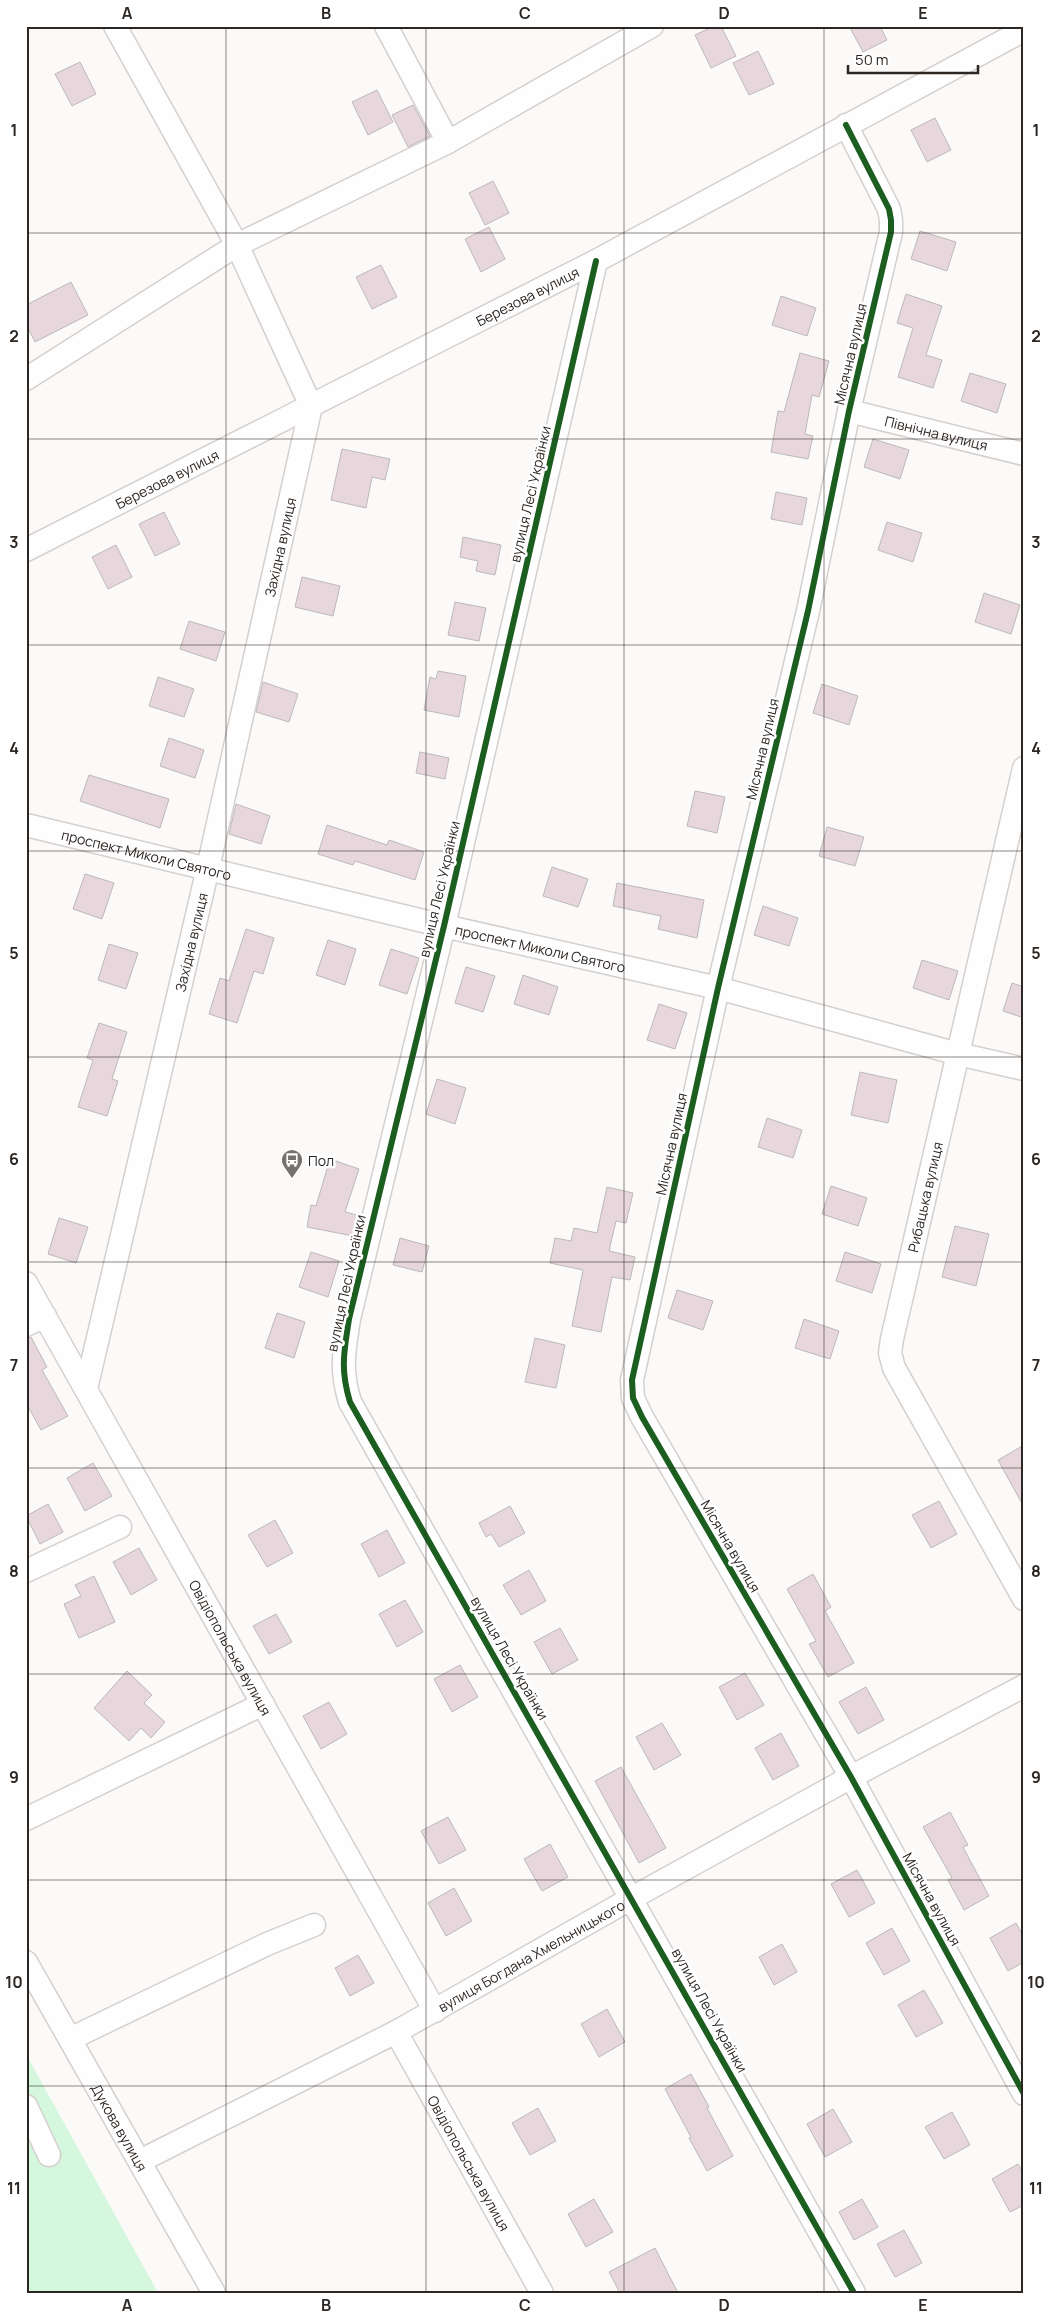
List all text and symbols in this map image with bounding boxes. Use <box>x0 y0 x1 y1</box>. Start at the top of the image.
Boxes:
text: A <box>122 2 133 24</box>
text: B <box>321 2 331 24</box>
text: C <box>519 2 531 24</box>
text: D <box>718 2 730 24</box>
text: E <box>918 2 928 24</box>
scale bar <box>848 42 978 74</box>
text: 50 m <box>855 49 889 70</box>
text: 1 <box>10 119 18 141</box>
text: 1 <box>1032 119 1040 141</box>
street label: Березова вулиця <box>472 262 582 330</box>
street label: Місячна вулиця <box>829 301 871 407</box>
text: 2 <box>9 325 19 347</box>
text: 2 <box>1031 325 1041 347</box>
street label: Північна вулиця <box>883 411 990 454</box>
street label: вулиця Лесі Українки <box>505 424 555 564</box>
street label: Березова вулиця <box>112 444 222 513</box>
street label: Західна вулиця <box>259 496 300 598</box>
text: 3 <box>9 531 19 553</box>
text: 3 <box>1031 531 1041 553</box>
street label: Місячна вулиця <box>741 696 783 802</box>
text: 4 <box>9 737 19 759</box>
text: 4 <box>1031 737 1041 759</box>
street label: вулиця Лесі Українки <box>414 819 464 959</box>
street label: проспект Миколи Святого <box>60 824 233 884</box>
street label: Західна вулиця <box>170 891 211 993</box>
street label: проспект Миколи Святого <box>453 919 628 976</box>
text: 5 <box>9 942 19 964</box>
text: 5 <box>1031 942 1041 964</box>
street label: Місячна вулиця <box>651 1091 691 1197</box>
street label: Рибацька вулиця <box>903 1140 947 1254</box>
text: 6 <box>9 1148 19 1170</box>
bus stop icon: Пол <box>280 1148 304 1179</box>
text: 6 <box>1031 1148 1041 1170</box>
place label: Пол <box>308 1151 334 1170</box>
street label: вулиця Лесі Українки <box>322 1213 370 1353</box>
text: 7 <box>10 1354 18 1376</box>
text: 7 <box>1032 1354 1040 1376</box>
street label: Місячна вулиця <box>697 1496 765 1596</box>
text: 8 <box>9 1560 19 1582</box>
text: 8 <box>1031 1560 1041 1582</box>
street label: Овідіопольська вулиця <box>185 1576 276 1719</box>
street label: вулиця Лесі Українки <box>467 1593 553 1723</box>
text: 9 <box>9 1766 19 1788</box>
text: 9 <box>1031 1766 1041 1788</box>
street label: Місячна вулиця <box>898 1849 966 1949</box>
street label: вулиця Богдана Хмельницького <box>434 1895 628 2016</box>
street label: вулиця Лесі Українки <box>668 1944 752 2076</box>
text: 10 <box>5 1971 23 1993</box>
text: 10 <box>1027 1971 1045 1993</box>
street label: Дукова вулиця <box>87 2080 152 2174</box>
street label: Овідіопольська вулиця <box>424 2092 515 2234</box>
text: 11 <box>7 2177 21 2199</box>
text: 11 <box>1029 2177 1043 2199</box>
text: A <box>122 2294 133 2316</box>
text: B <box>321 2294 331 2316</box>
text: C <box>519 2294 531 2316</box>
text: D <box>718 2294 730 2316</box>
text: E <box>918 2294 928 2316</box>

